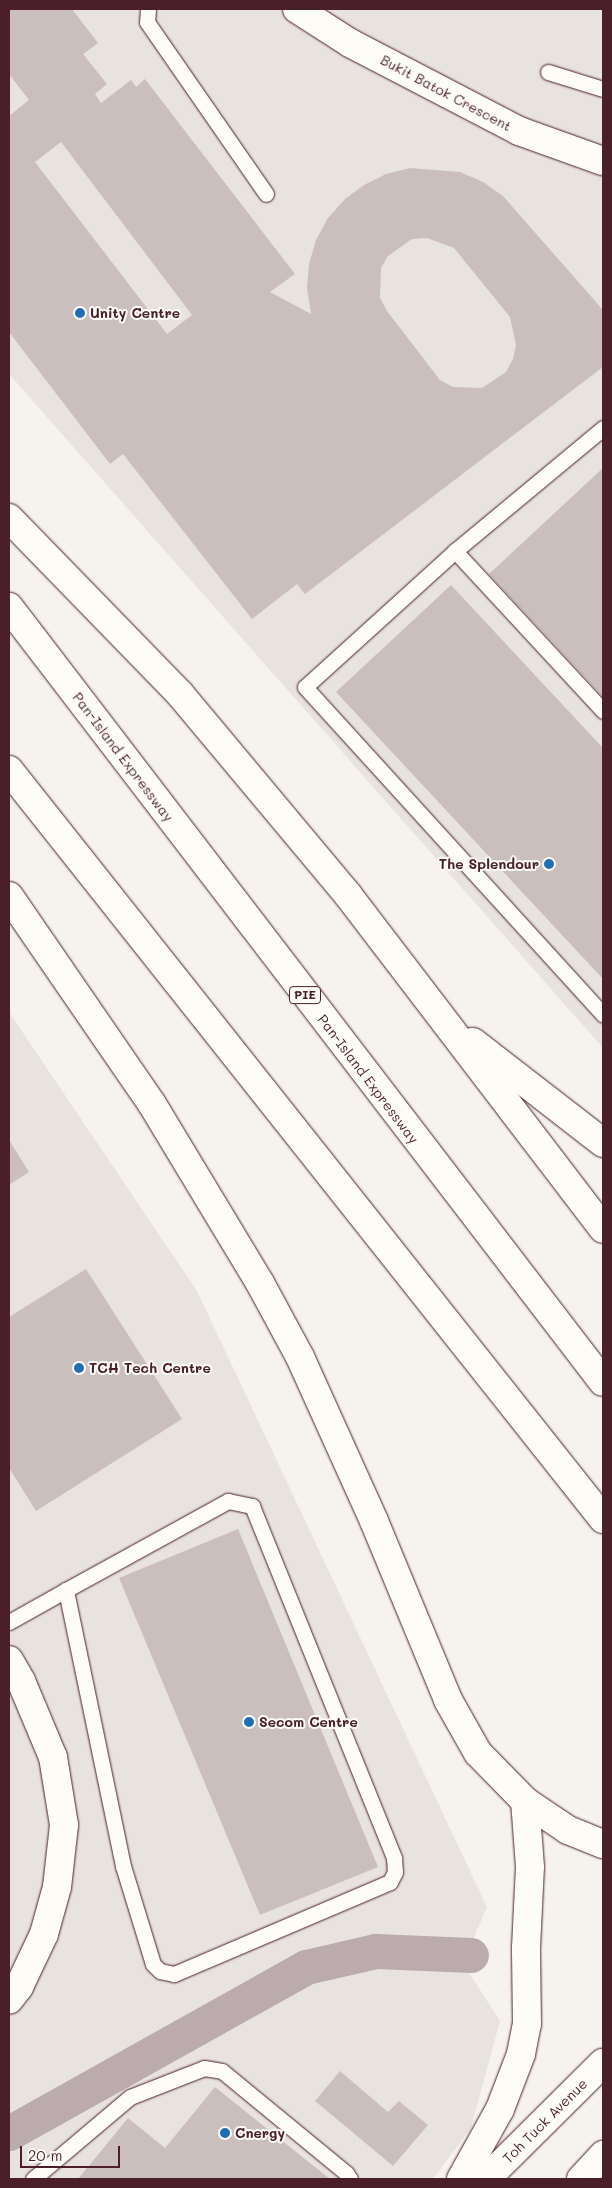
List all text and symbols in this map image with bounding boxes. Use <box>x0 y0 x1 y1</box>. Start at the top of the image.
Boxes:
street label: Bukit Batok Crescent <box>378 51 514 135</box>
place label: Unity Centre <box>90 305 180 321</box>
marker: Unity Centre <box>74 307 86 319</box>
street label: Pan-Island Expressway <box>69 689 177 825</box>
place label: The Splendour <box>439 856 539 872</box>
marker: The Splendour <box>543 858 555 870</box>
road number: PIE <box>289 986 321 1004</box>
street label: Pan-Island Expressway <box>314 1011 422 1147</box>
place label: TCH Tech Centre <box>89 1360 211 1376</box>
marker: TCH Tech Centre <box>73 1362 85 1374</box>
place label: Secom Centre <box>259 1714 358 1730</box>
marker: Secom Centre <box>243 1716 255 1728</box>
street label: Toh Tuck Avenue <box>499 2075 591 2167</box>
place label: Cnergy <box>235 2125 285 2141</box>
marker: Cnergy <box>219 2127 231 2139</box>
scale bar <box>22 2136 122 2168</box>
text: 20 m <box>28 2145 62 2165</box>

